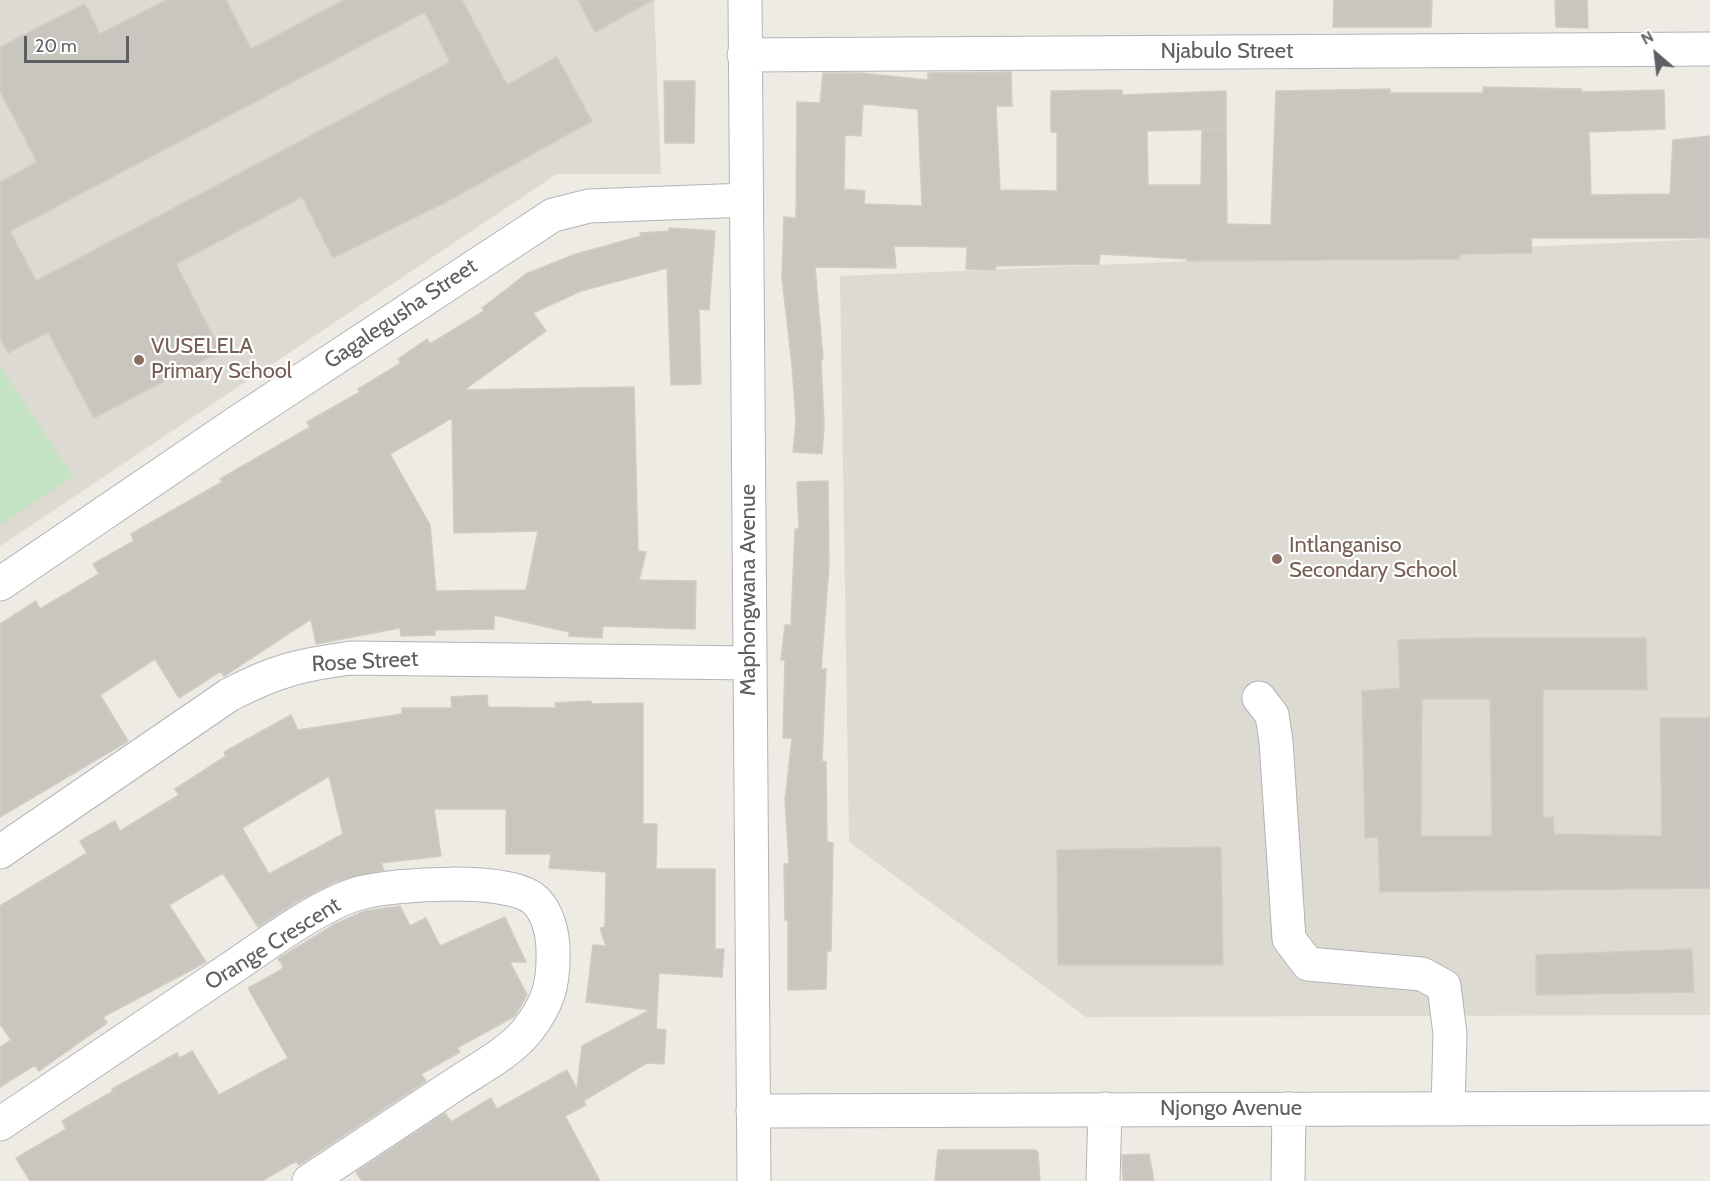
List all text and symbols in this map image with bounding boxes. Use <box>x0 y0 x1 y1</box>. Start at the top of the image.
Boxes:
scale bar <box>27 24 132 62</box>
north arrow <box>1626 24 1686 84</box>
text: N <box>1638 27 1657 49</box>
text: 20 m <box>35 35 77 57</box>
street label: Njabulo Street <box>1161 39 1293 65</box>
street label: Gagalegusha Street <box>320 253 482 375</box>
place label: VUSELELA Primary School <box>151 334 292 386</box>
marker: VUSELELA Primary School <box>132 353 146 367</box>
street label: Maphongwana Avenue <box>736 484 762 696</box>
place label: Intlanganiso Secondary School <box>1289 533 1457 584</box>
marker: Intlanganiso Secondary School <box>1270 552 1284 566</box>
street label: Rose Street <box>311 646 419 678</box>
street label: Orange Crescent <box>200 892 346 996</box>
street label: Njongo Avenue <box>1160 1096 1302 1122</box>

